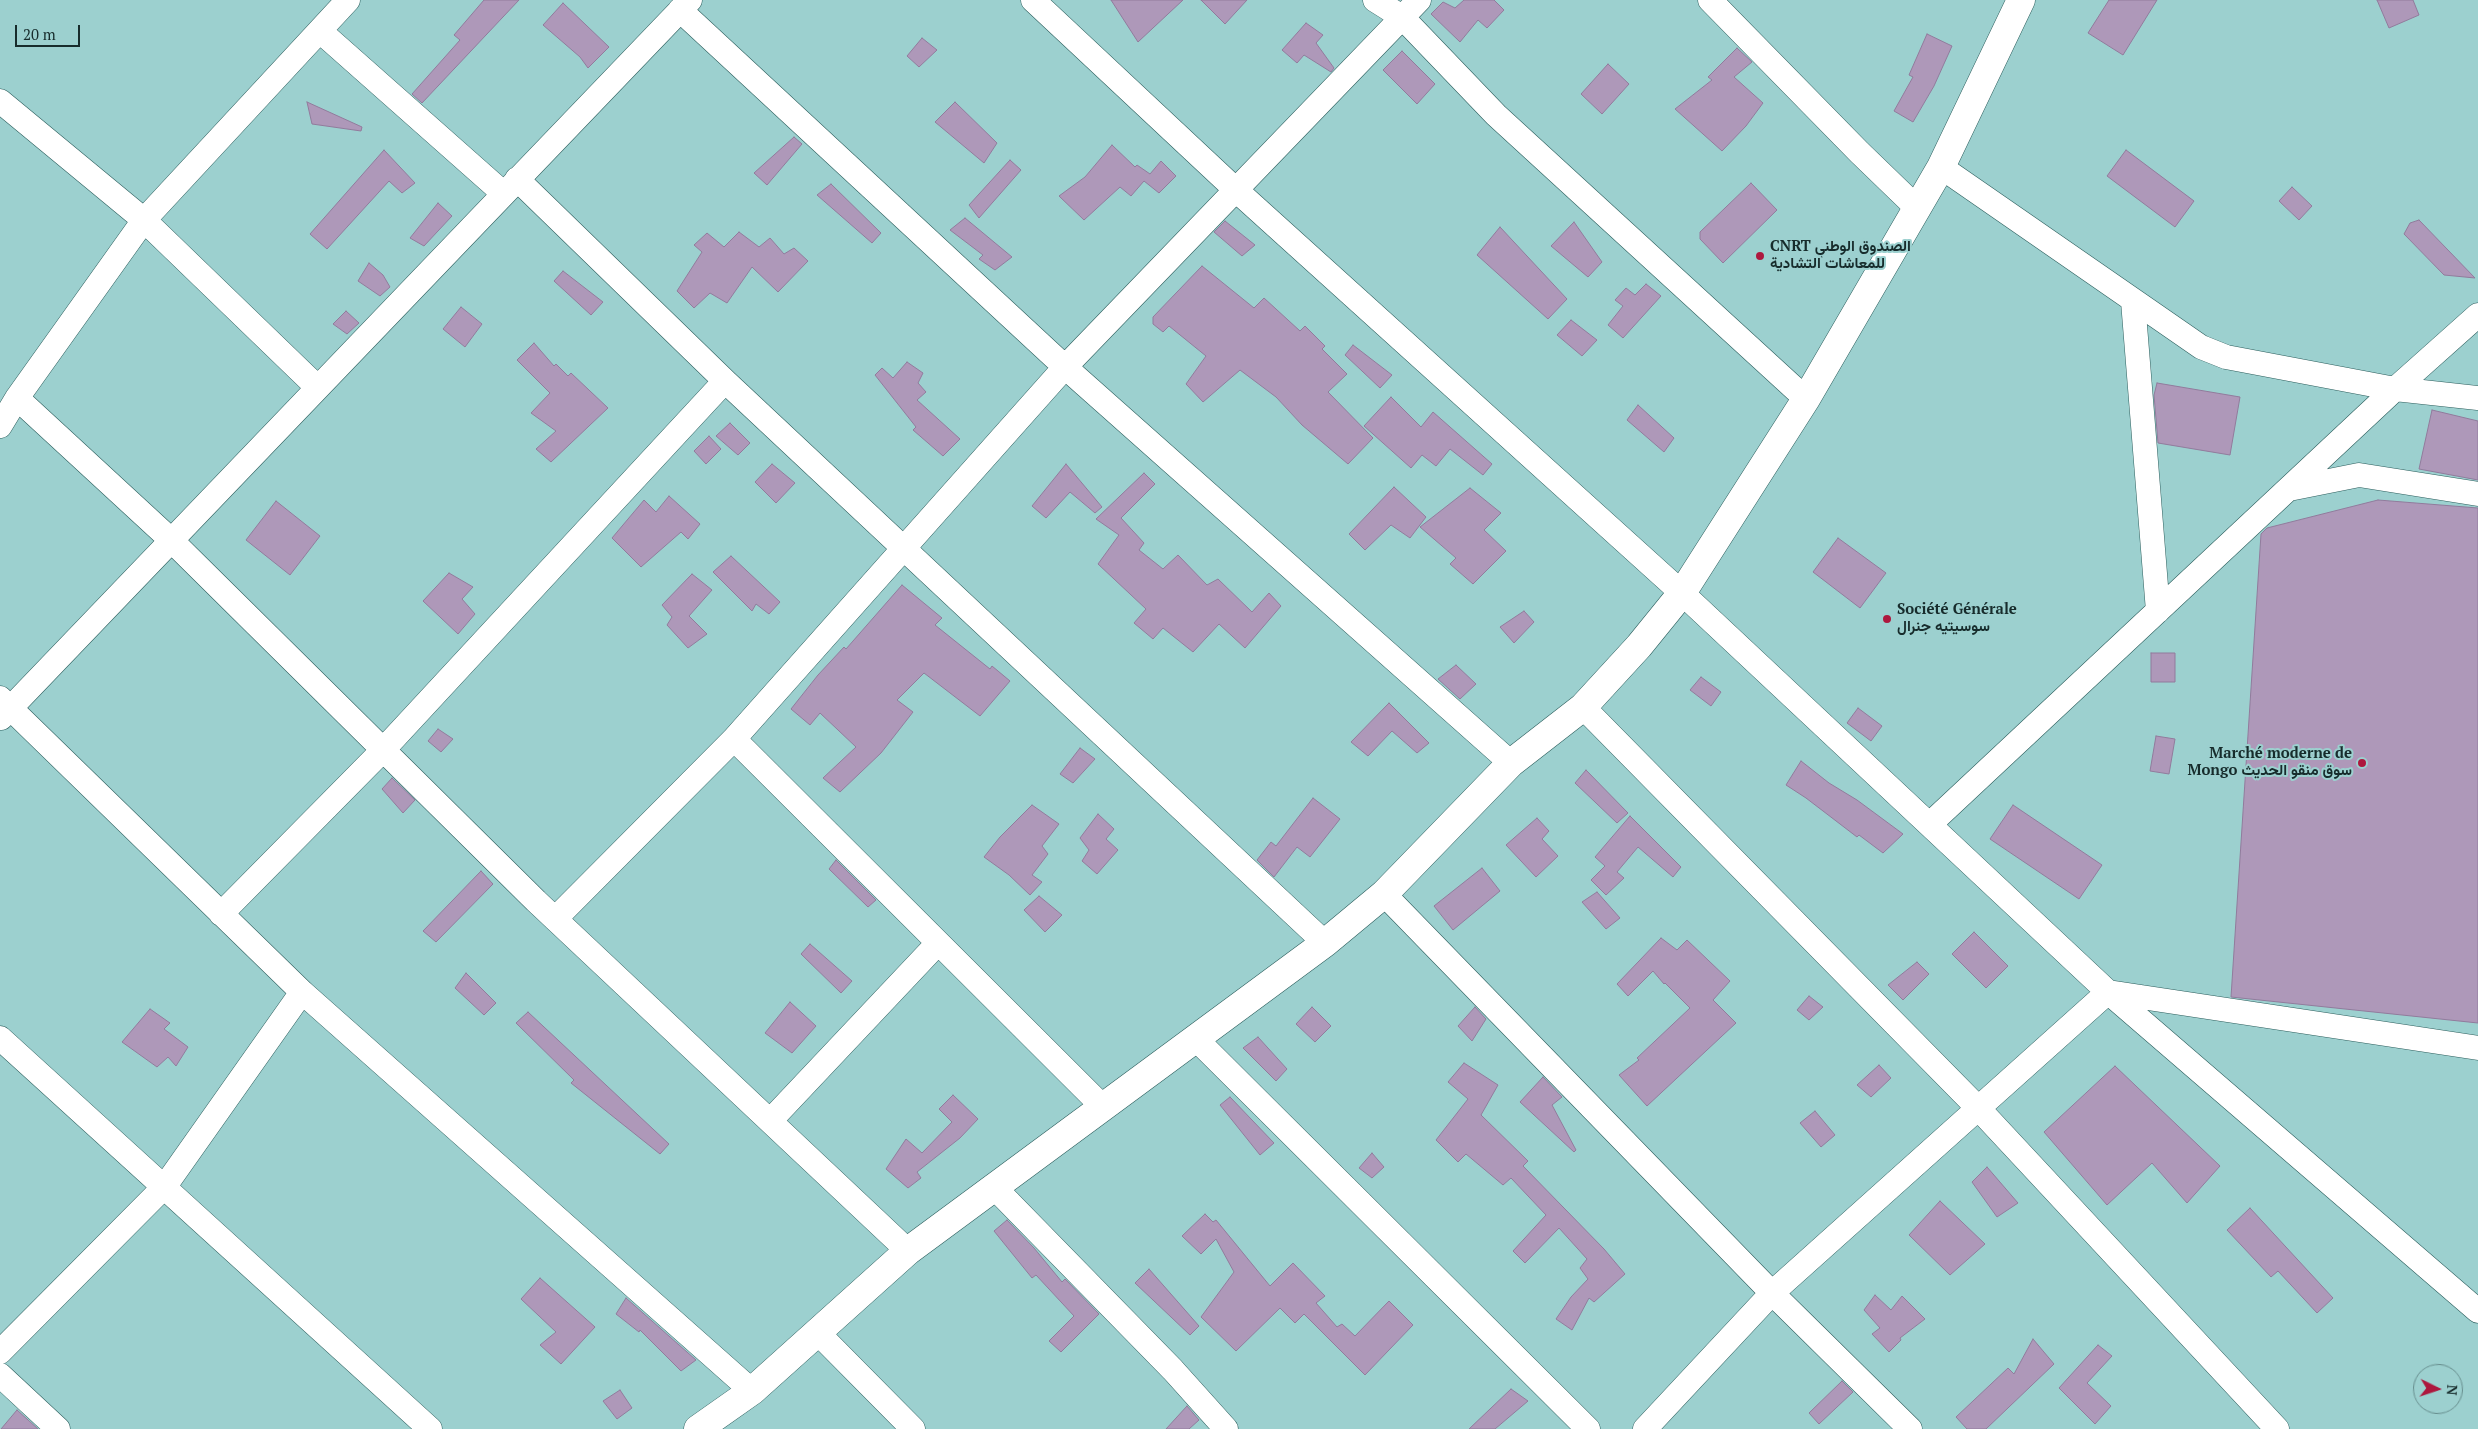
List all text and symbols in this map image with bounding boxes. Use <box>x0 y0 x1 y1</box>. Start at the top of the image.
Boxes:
scale bar <box>18 15 82 47</box>
text: 20 m <box>23 24 56 44</box>
place label: CNRT الصندوق الوطني للمعاشات التشادية <box>1770 238 1911 273</box>
marker: CNRT الصندوق الوطني للمعاشات التشادية <box>1754 250 1766 262</box>
place label: Société Générale سوسيتيه جنرال <box>1897 601 2017 636</box>
marker: Société Générale سوسيتيه جنرال <box>1881 613 1893 625</box>
place label: Marché moderne de Mongo سوق منقو الحديث <box>2187 745 2352 780</box>
marker: Marché moderne de Mongo سوق منقو الحديث <box>2356 757 2368 769</box>
north arrow <box>2413 1364 2463 1414</box>
text: N <box>2443 1384 2462 1396</box>

